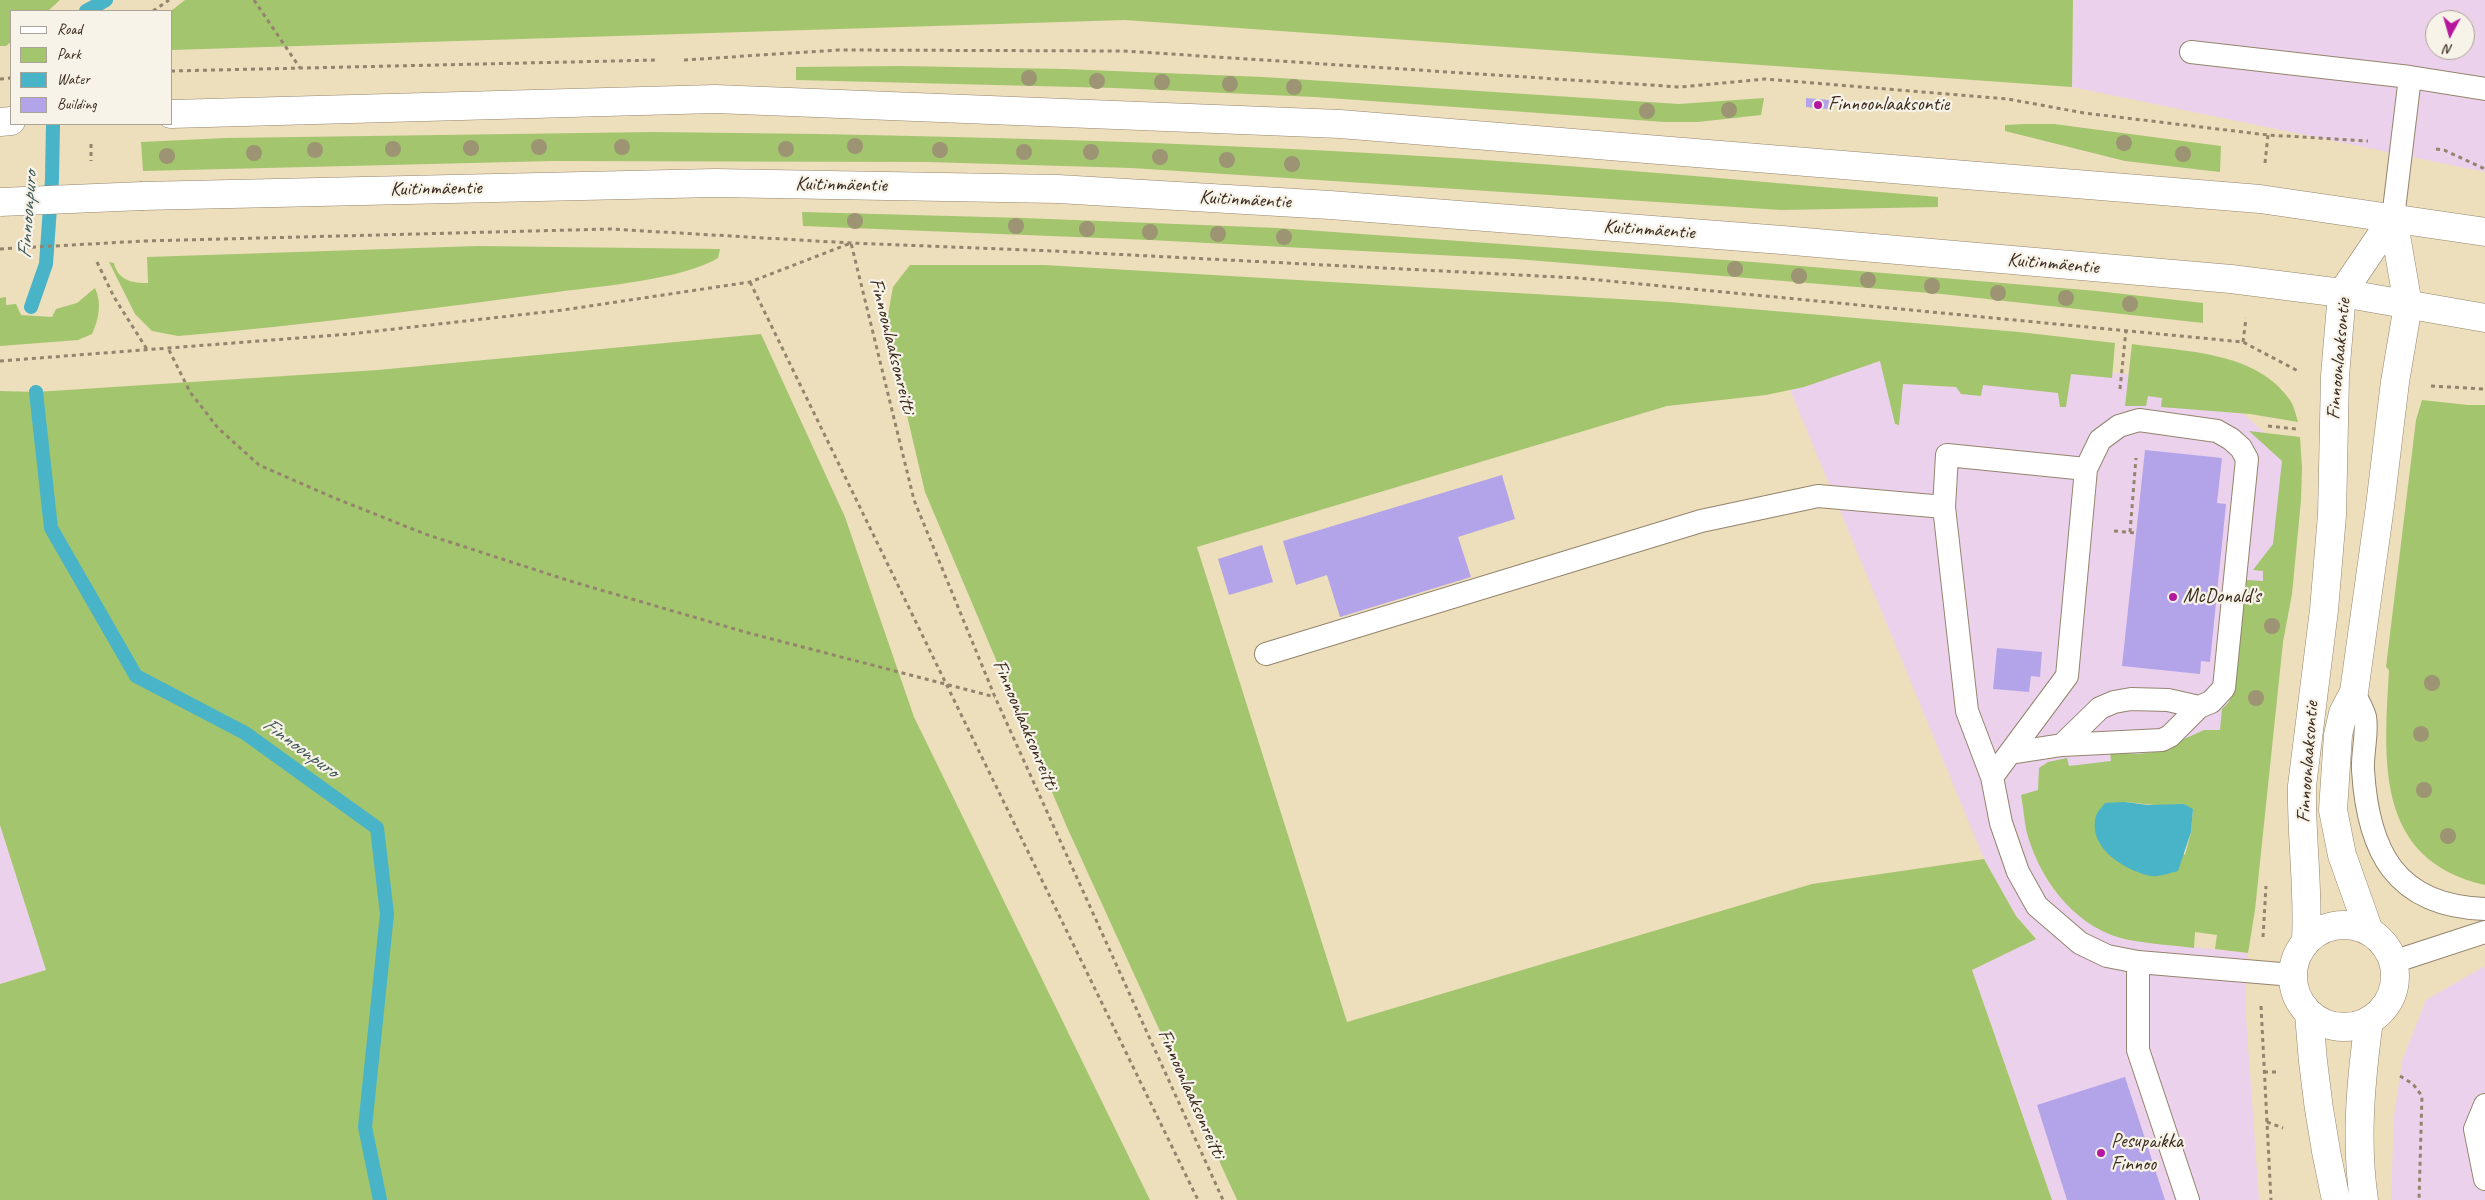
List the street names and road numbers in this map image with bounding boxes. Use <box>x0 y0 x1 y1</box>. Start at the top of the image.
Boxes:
street label: Kuitinmäentie <box>795 172 887 198</box>
street label: Kuitinmäentie <box>390 176 482 202</box>
street label: Kuitinmäentie <box>1199 186 1291 214</box>
street label: Kuitinmäentie <box>1602 215 1696 245</box>
street label: Kuitinmäentie <box>2006 248 2100 280</box>
street label: Finnoonlaaksonreitti <box>864 276 920 416</box>
street label: Finnoonlaaksontie <box>2322 298 2356 420</box>
street label: Finnoonlaaksonreitti <box>987 656 1063 794</box>
street label: Finnoonlaaksontie <box>2292 701 2324 823</box>
street label: Finnoonlaaksonreitti <box>1152 1026 1230 1162</box>

